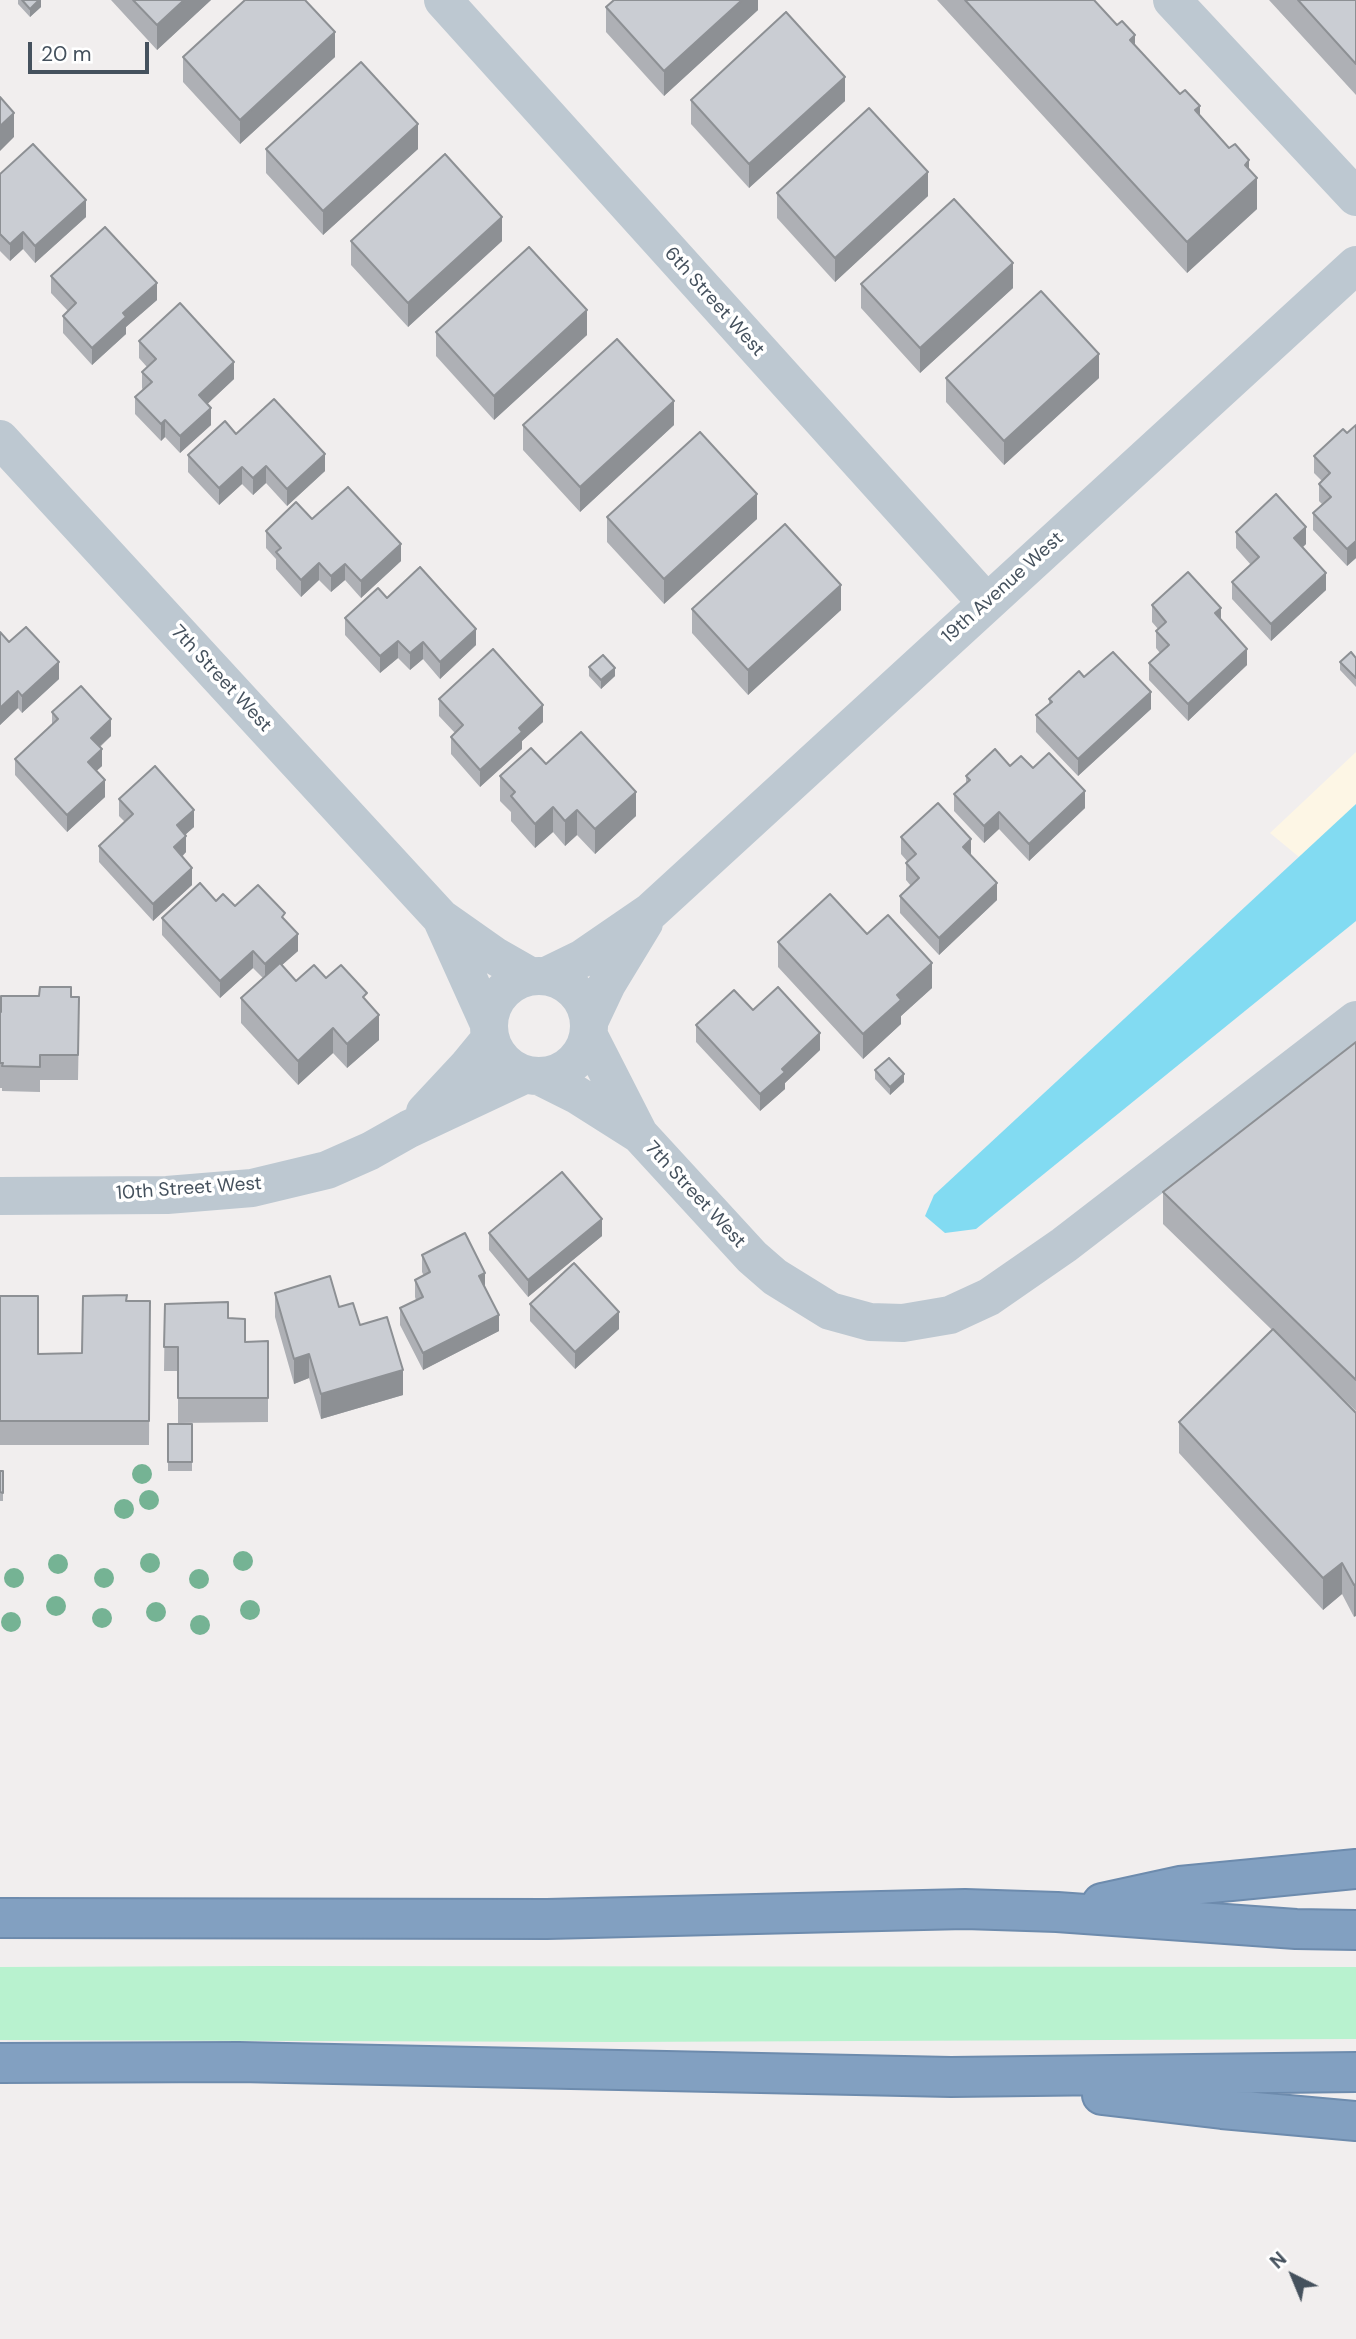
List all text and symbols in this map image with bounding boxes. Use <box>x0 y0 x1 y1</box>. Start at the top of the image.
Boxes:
scale bar <box>32 28 152 72</box>
text: 20 m <box>41 40 92 68</box>
street label: 6th Street West <box>659 243 769 361</box>
street label: 19th Avenue West <box>938 527 1068 649</box>
street label: 7th Street West <box>166 621 276 737</box>
street label: 7th Street West <box>640 1137 750 1253</box>
street label: 10th Street West <box>115 1173 263 1205</box>
north arrow <box>1258 2241 1328 2311</box>
text: N <box>1265 2246 1292 2274</box>

